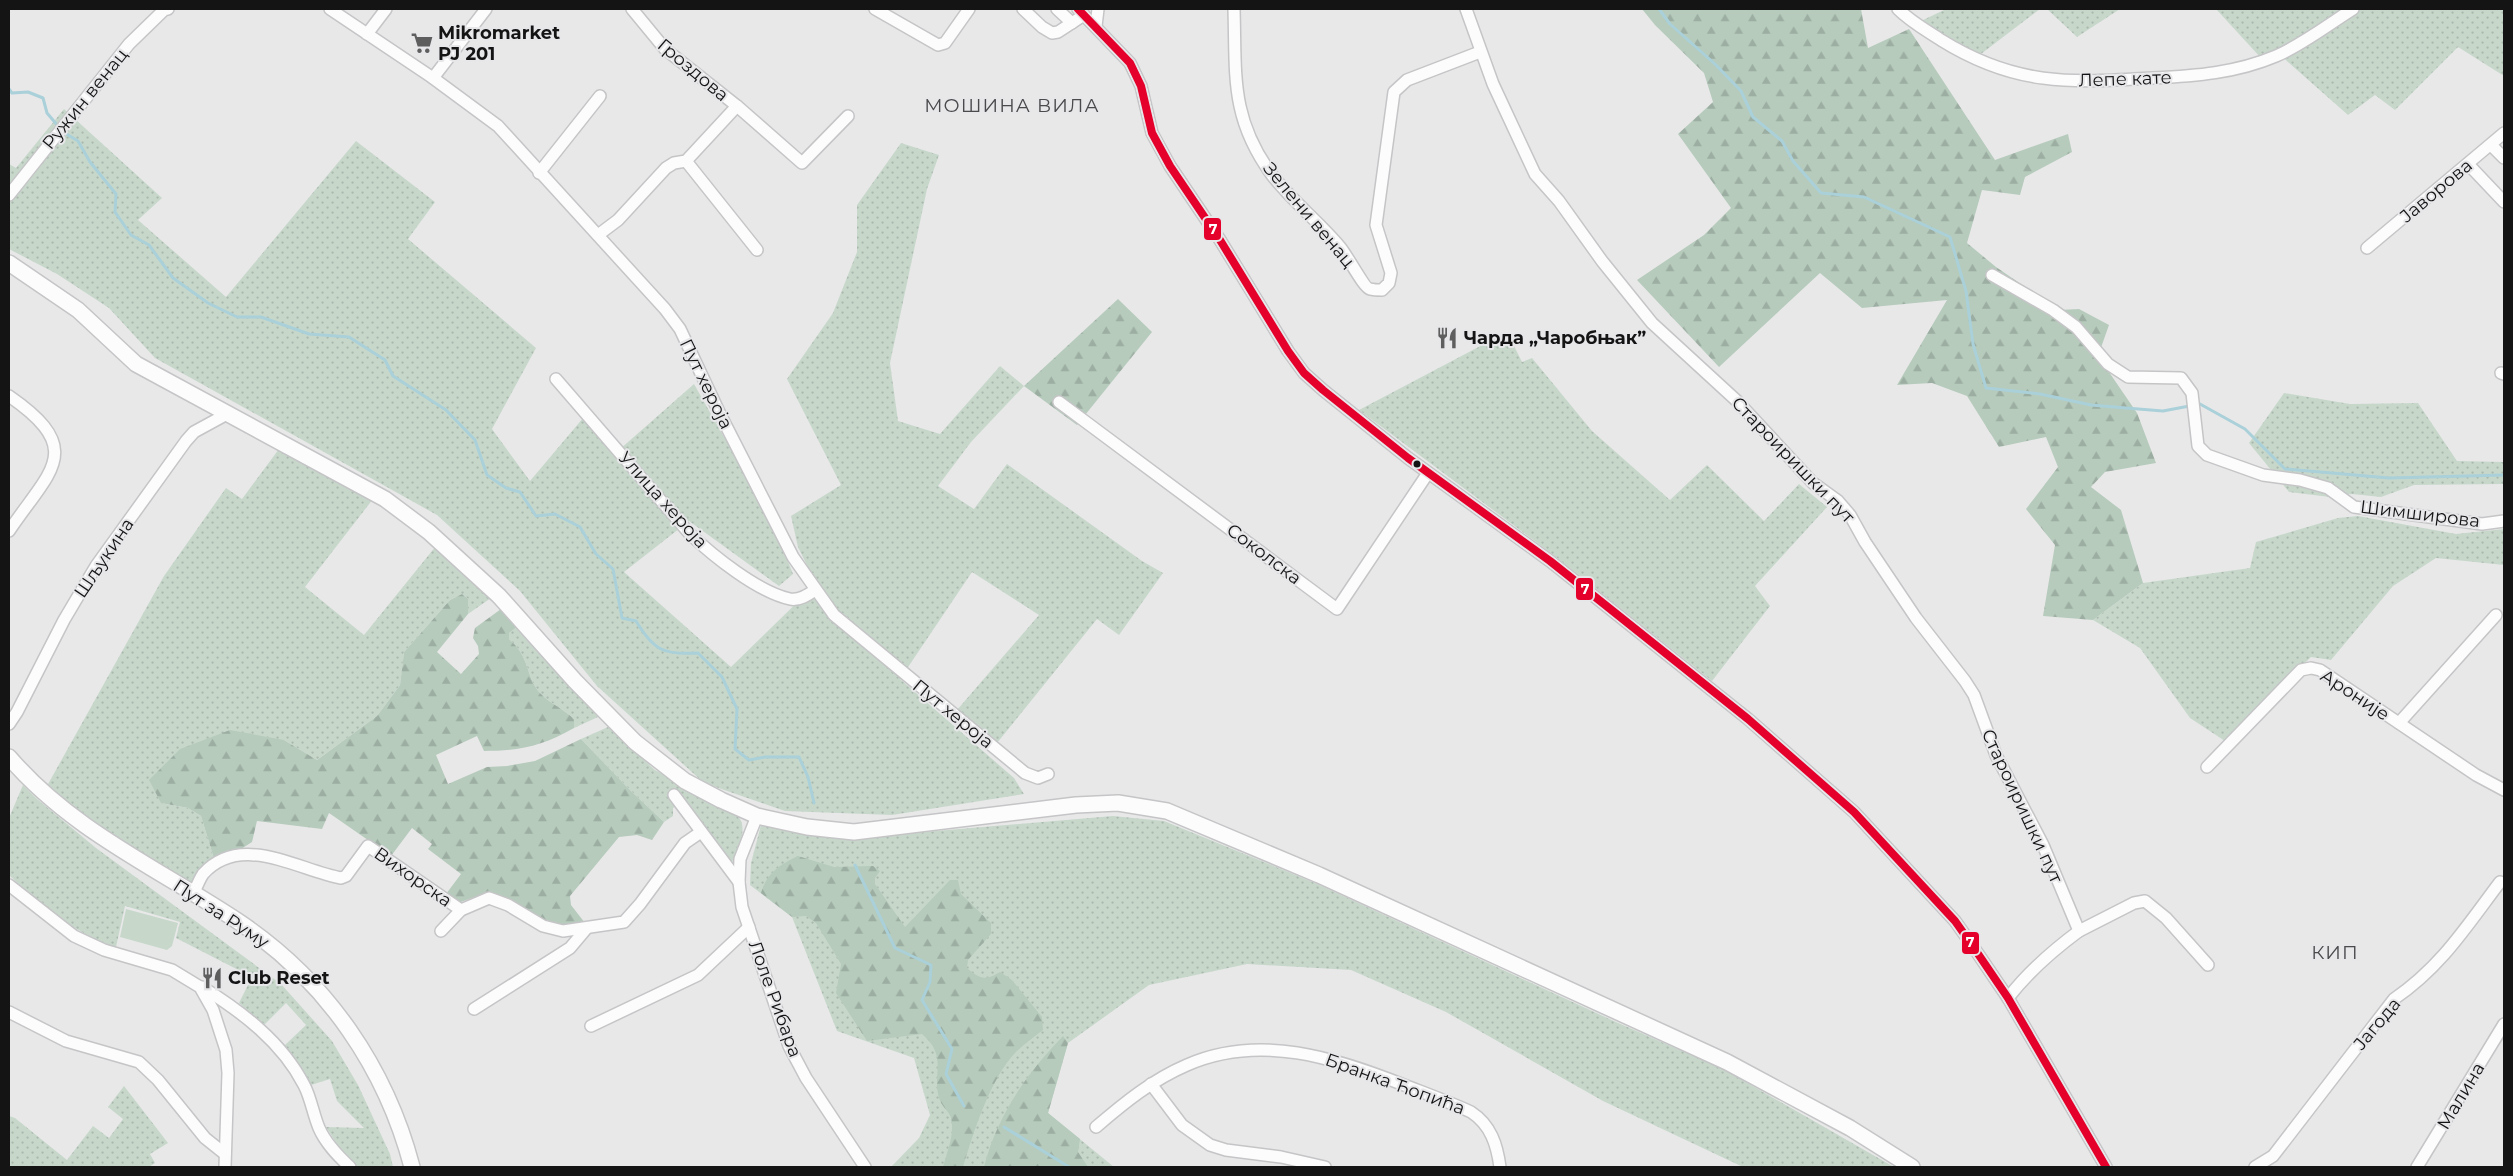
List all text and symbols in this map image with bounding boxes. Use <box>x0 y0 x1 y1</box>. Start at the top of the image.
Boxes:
place label: Mikromarket PJ 201 <box>438 22 560 65</box>
supermarket icon: Mikromarket PJ 201 <box>409 30 435 56</box>
street label: Гроздова <box>653 34 733 106</box>
street label: Ружин венац <box>38 44 132 154</box>
street label: Лепе кате <box>2078 66 2172 92</box>
district label: МОШИНА ВИЛА <box>924 94 1100 117</box>
street label: Јаворова <box>2395 154 2477 228</box>
street label: Зелени венац <box>1259 158 1359 272</box>
line badge: 7 <box>1203 217 1222 241</box>
text: 7 <box>1209 220 1218 238</box>
restaurant icon: Чарда „Чаробњак” <box>1434 325 1460 351</box>
place label: Чарда „Чаробњак” <box>1464 327 1646 349</box>
street label: Пут хероја <box>675 335 737 433</box>
street label: Староиришки пут <box>1727 392 1859 528</box>
street label: Улица хероја <box>614 447 712 553</box>
unlabelled marker <box>1412 459 1422 469</box>
street label: Шимширова <box>2359 496 2481 532</box>
street label: Шљукина <box>69 514 139 602</box>
street label: Соколска <box>1222 519 1306 589</box>
line badge: 7 <box>1575 577 1594 601</box>
text: 7 <box>1581 580 1590 598</box>
street label: Ароније <box>2316 665 2394 725</box>
street label: Пут хероја <box>908 675 998 753</box>
street label: Староиришки пут <box>1977 725 2068 887</box>
street label: Вихорска <box>370 842 456 912</box>
street label: Пут за Руму <box>169 875 273 953</box>
line badge: 7 <box>1961 931 1980 955</box>
text: 7 <box>1966 933 1975 951</box>
street label: Лоле Рибара <box>744 938 806 1060</box>
district label: КИП <box>2311 941 2359 964</box>
restaurant icon: Club Reset <box>199 965 225 991</box>
place label: Club Reset <box>228 967 330 989</box>
street label: Јагода <box>2349 993 2405 1055</box>
street label: Бранка Ћопића <box>1322 1049 1468 1119</box>
street label: Малина <box>2432 1059 2490 1133</box>

